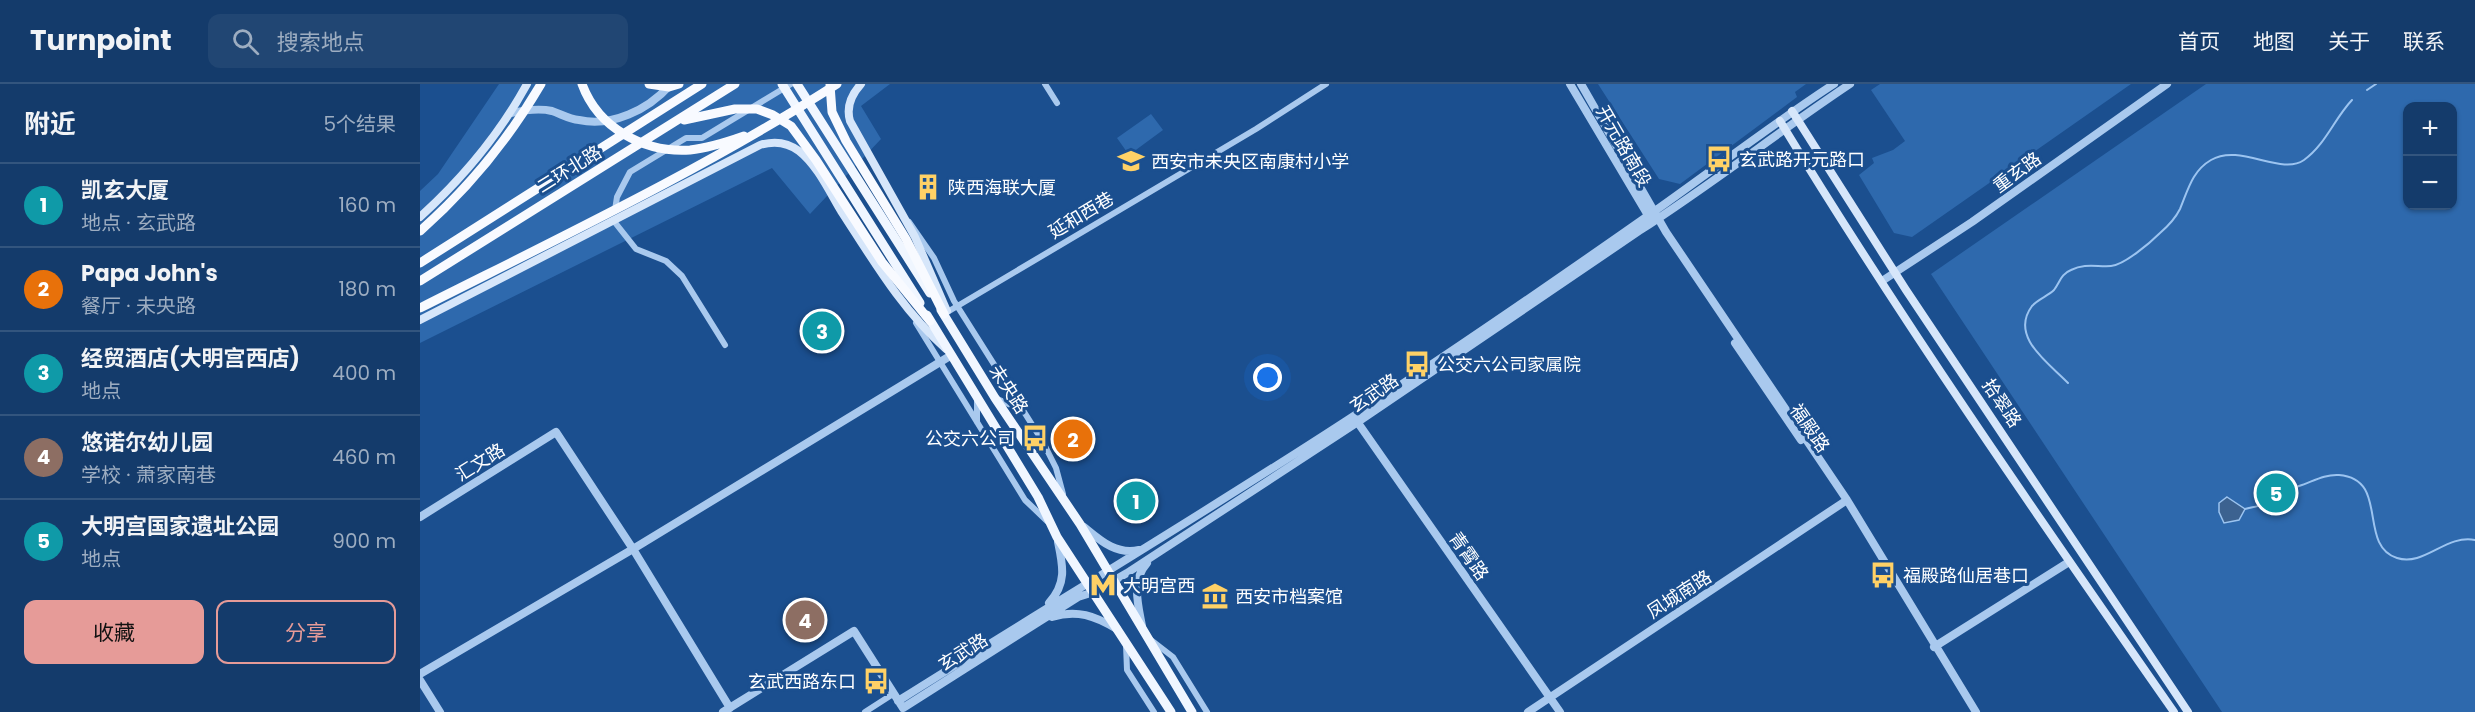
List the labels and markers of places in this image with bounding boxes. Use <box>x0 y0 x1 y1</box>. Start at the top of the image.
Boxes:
bus stop icon: 玄武路开元路口 <box>1704 144 1734 174</box>
school or university icon: 西安市未央区南康村小学 <box>1116 146 1146 176</box>
place label: 玄武路开元路口 <box>1739 147 1865 172</box>
place label: 西安市未央区南康村小学 <box>1151 149 1349 174</box>
building icon: 陕西海联大厦 <box>913 172 943 202</box>
place label: 陕西海联大厦 <box>948 175 1056 200</box>
pin: 3 <box>802 308 842 354</box>
bus stop icon: 公交六公司家属院 <box>1402 349 1432 379</box>
place label: 公交六公司家属院 <box>1437 352 1581 377</box>
pin: 2 <box>1054 416 1092 462</box>
bus stop icon: 公交六公司 <box>1020 423 1050 453</box>
place label: 公交六公司 <box>925 426 1015 451</box>
pin: 5 <box>2256 470 2296 516</box>
pin: 1 <box>1116 478 1156 524</box>
bus stop icon: 福殿路仙居巷口 <box>1868 560 1898 590</box>
place label: 福殿路仙居巷口 <box>1903 563 2029 588</box>
metro station icon: 大明宫西 <box>1088 570 1118 600</box>
place label: 大明宫西 <box>1123 573 1195 598</box>
museum icon: 西安市档案馆 <box>1200 581 1230 611</box>
place label: 西安市档案馆 <box>1235 584 1343 609</box>
pin: 4 <box>786 598 824 642</box>
bus stop icon: 玄武西路东口 <box>861 666 891 696</box>
place label: 玄武西路东口 <box>748 669 856 694</box>

